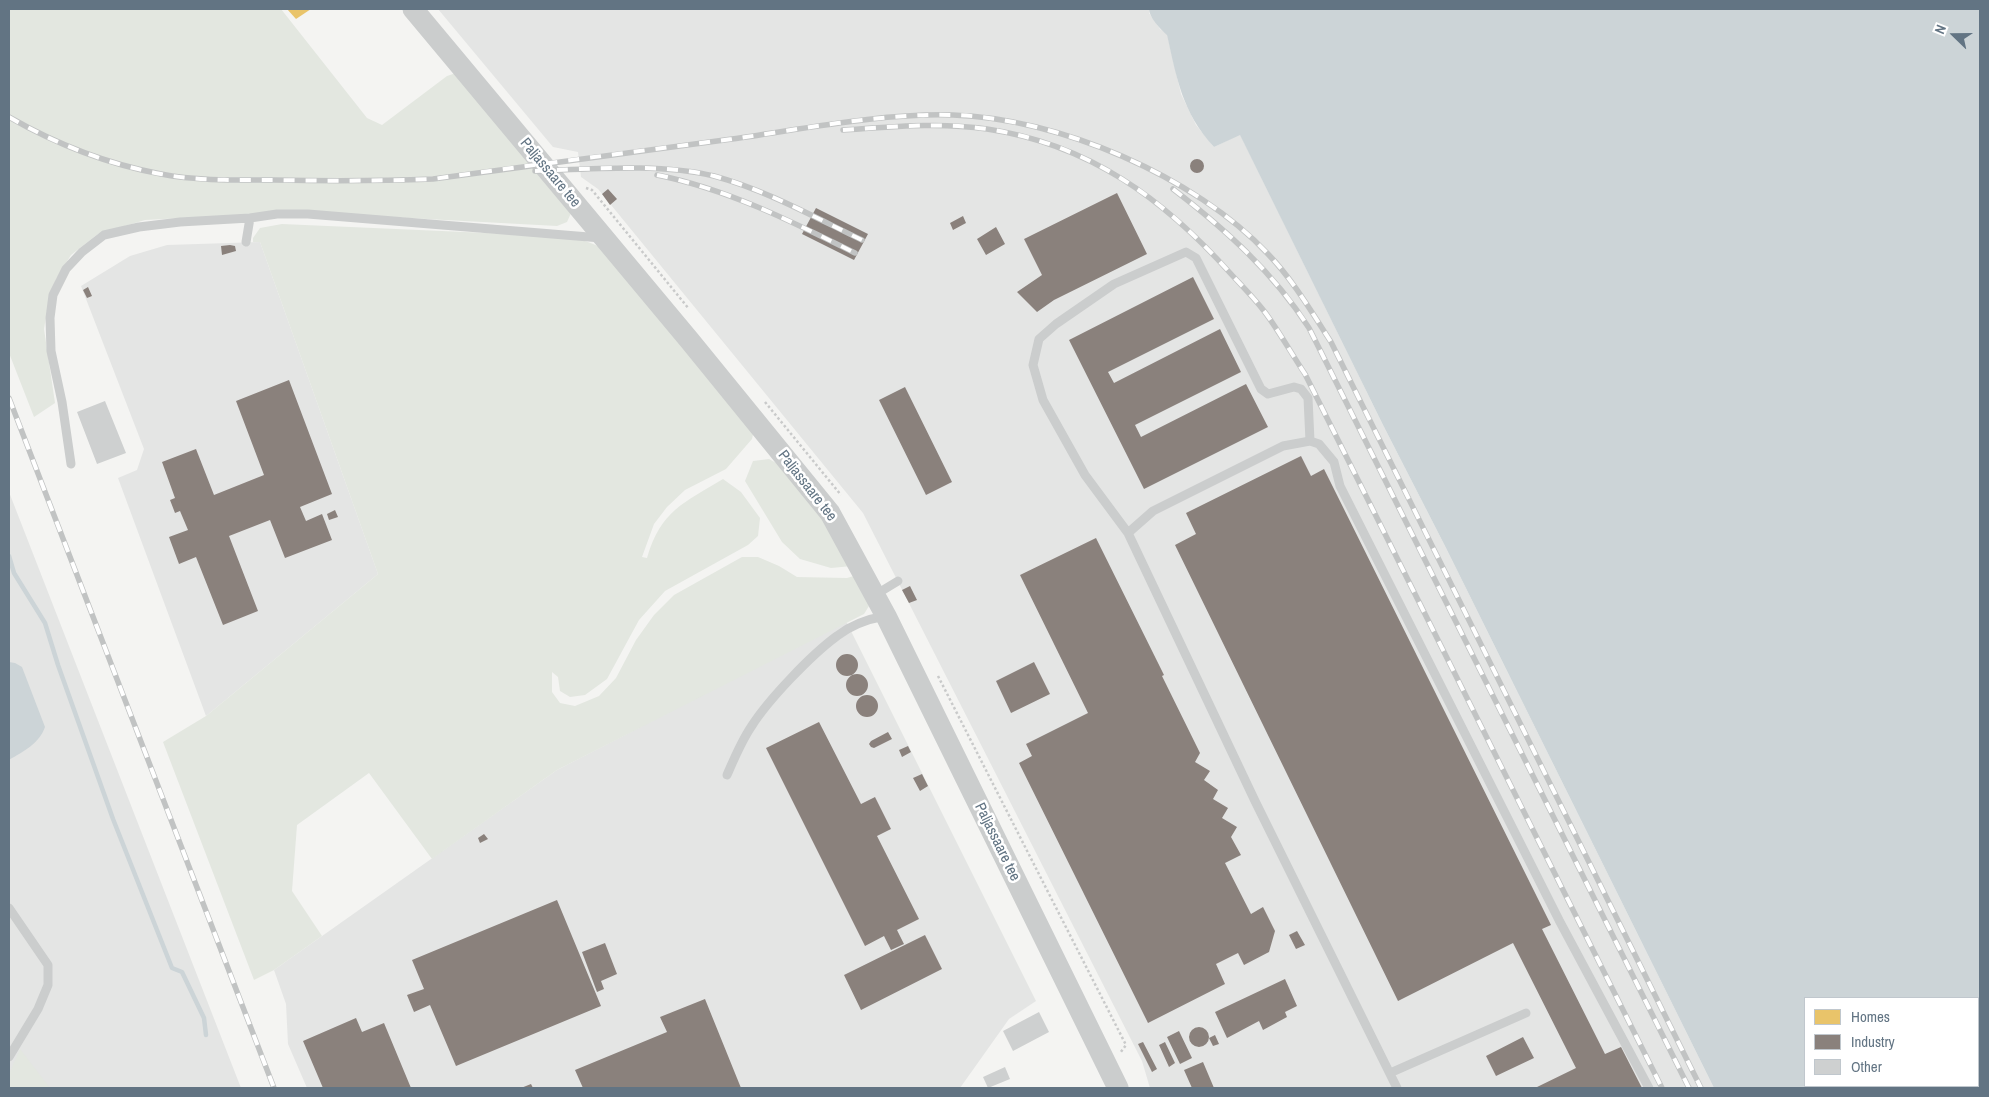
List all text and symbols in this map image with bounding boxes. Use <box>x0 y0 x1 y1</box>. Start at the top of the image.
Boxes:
north arrow <box>1929 10 1979 60</box>
text: N <box>1930 22 1950 37</box>
street label: Paljassaare tee <box>516 135 584 211</box>
street label: Paljassaare tee <box>774 447 840 525</box>
street label: Paljassaare tee <box>970 800 1024 884</box>
legend <box>1804 997 1979 1087</box>
text: Homes <box>1851 1006 1890 1027</box>
text: Industry <box>1851 1031 1895 1052</box>
text: Other <box>1851 1056 1882 1077</box>

